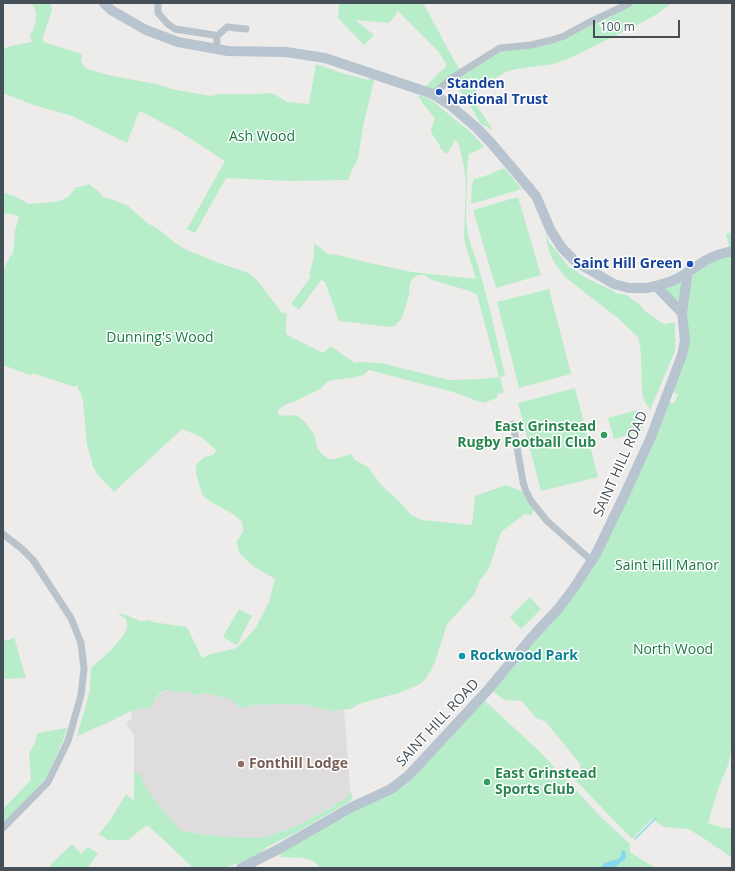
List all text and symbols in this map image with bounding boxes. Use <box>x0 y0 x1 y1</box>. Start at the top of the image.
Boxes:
scale bar <box>595 12 682 38</box>
text: 100 m <box>600 18 635 35</box>
place label: Standen National Trust <box>447 76 548 108</box>
marker: Standen National Trust <box>434 87 444 97</box>
park label: Ash Wood <box>229 129 295 145</box>
place label: Saint Hill Green <box>573 256 682 272</box>
marker: Saint Hill Green <box>685 259 695 269</box>
park label: Dunning's Wood <box>106 330 214 346</box>
street label: SAINT HILL ROAD <box>590 409 652 519</box>
place label: East Grinstead Rugby Football Club <box>457 419 596 452</box>
marker: East Grinstead Rugby Football Club <box>599 430 609 440</box>
park label: Saint Hill Manor <box>615 558 719 574</box>
park label: North Wood <box>633 642 713 658</box>
place label: Rockwood Park <box>470 648 578 664</box>
marker: Rockwood Park <box>457 651 467 661</box>
street label: SAINT HILL ROAD <box>393 676 483 770</box>
place label: Fonthill Lodge <box>249 756 348 772</box>
marker: Fonthill Lodge <box>236 759 246 769</box>
place label: East Grinstead Sports Club <box>495 766 597 798</box>
marker: East Grinstead Sports Club <box>482 777 492 787</box>

